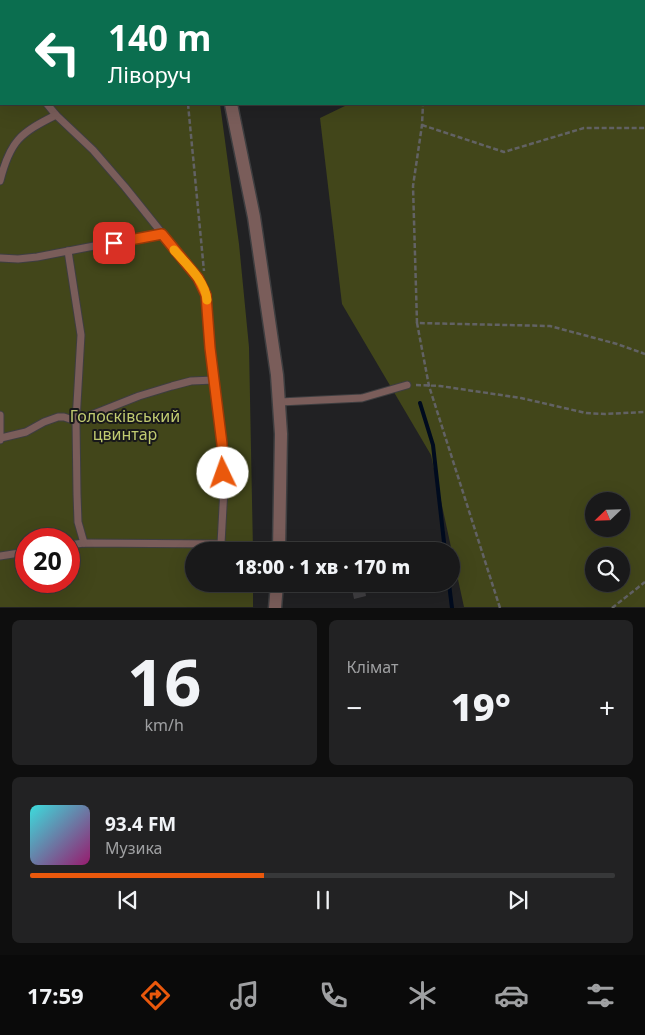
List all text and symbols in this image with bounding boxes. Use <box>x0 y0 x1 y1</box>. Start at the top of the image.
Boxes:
text: 140 m <box>108 14 211 61</box>
icon: left <box>25 20 90 85</box>
text: Ліворуч <box>108 59 191 89</box>
pin <box>93 222 135 264</box>
icon: arrive <box>100 229 128 257</box>
park label: Голосківський цвинтар <box>70 405 180 445</box>
position arrow <box>196 446 248 498</box>
north arrow <box>585 492 630 538</box>
map controls <box>585 492 630 592</box>
speed limit sign: 20 <box>15 528 80 593</box>
button: search <box>585 547 630 592</box>
text: 18:00 · 1 хв · 170 m <box>235 554 410 580</box>
text: 16 <box>127 637 201 725</box>
text: Клімат <box>347 656 398 678</box>
text: 19° <box>451 680 511 732</box>
text: − <box>347 688 363 726</box>
text: + <box>599 688 615 726</box>
text: km/h <box>145 714 184 736</box>
text: 93.4 FM <box>105 811 176 837</box>
text: Музика <box>105 837 162 859</box>
icon: previous <box>114 886 142 914</box>
icon: pause <box>309 886 337 914</box>
icon: next <box>504 886 532 914</box>
icon: directions <box>138 978 173 1013</box>
icon: music <box>227 978 262 1013</box>
icon: phone <box>316 978 351 1013</box>
icon: climate <box>405 978 440 1013</box>
icon: car <box>494 978 529 1013</box>
icon: filters <box>583 978 618 1013</box>
text: 17:59 <box>27 980 84 1010</box>

